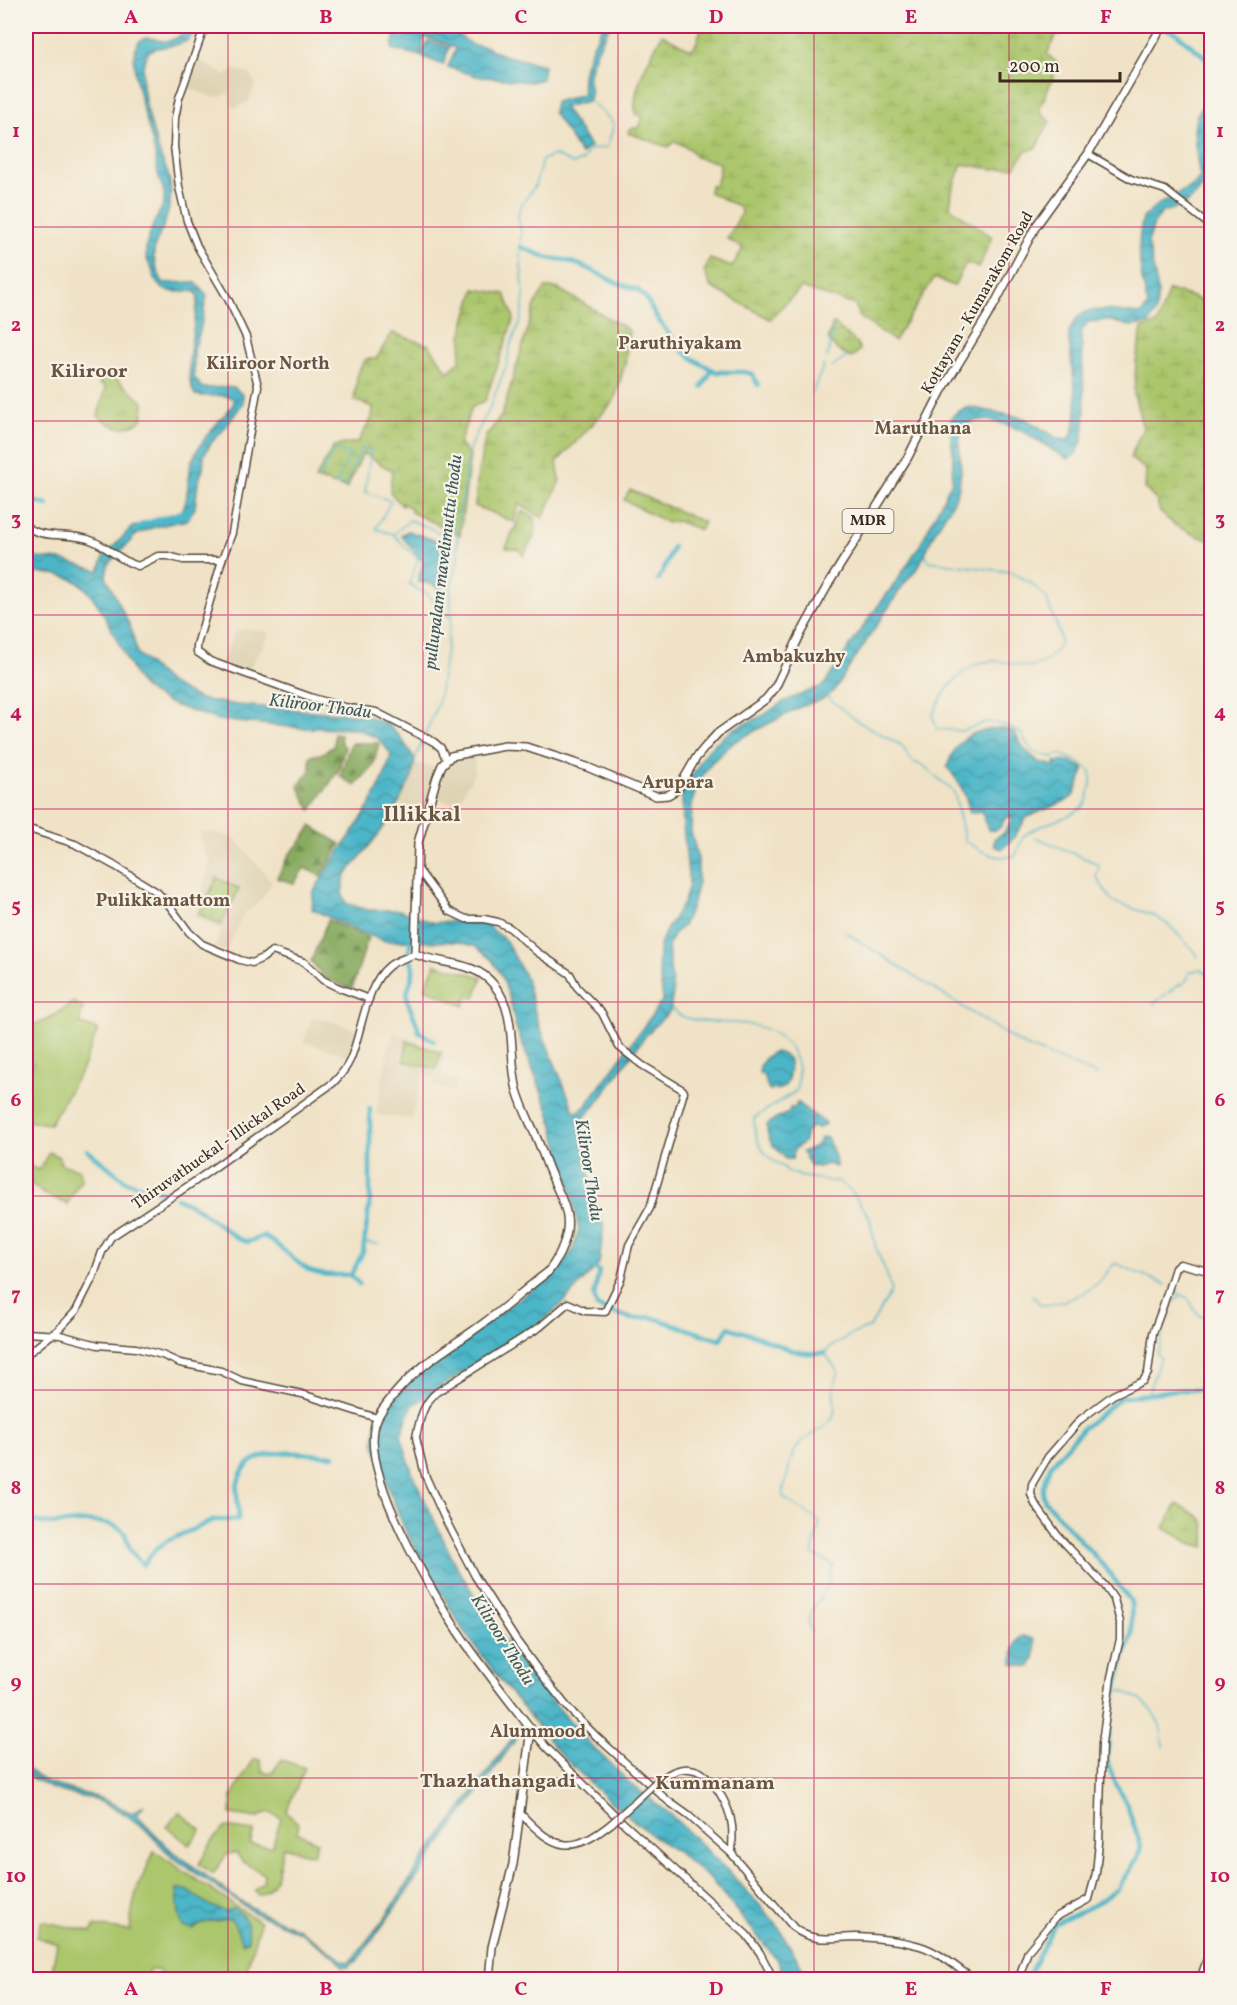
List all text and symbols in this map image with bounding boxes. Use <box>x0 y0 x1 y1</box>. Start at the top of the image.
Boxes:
text: A <box>124 4 138 32</box>
text: B <box>319 4 333 32</box>
text: C <box>515 4 528 32</box>
text: D <box>709 4 723 32</box>
text: E <box>905 4 917 32</box>
text: F <box>1100 4 1112 32</box>
scale bar <box>1000 45 1120 83</box>
text: 200 m <box>1009 55 1060 80</box>
text: 1 <box>12 118 20 146</box>
text: 1 <box>1216 118 1224 146</box>
street label: Kottayam - Kumarakom Road <box>917 208 1039 398</box>
text: 2 <box>11 312 21 340</box>
text: 2 <box>1215 312 1225 340</box>
district label: Paruthiyakam <box>618 332 742 357</box>
district label: Kiliroor North <box>206 352 330 377</box>
district label: Kiliroor <box>50 358 128 386</box>
district label: Maruthana <box>875 417 972 442</box>
water label: pullupalam mavelimuttu thodu <box>418 453 470 671</box>
text: 3 <box>11 506 21 534</box>
text: 3 <box>1215 506 1225 534</box>
road number: MDR <box>842 509 894 533</box>
district label: Ambakuzhy <box>743 645 845 670</box>
water label: Kiliroor Thodu <box>267 688 373 726</box>
text: 4 <box>10 699 22 727</box>
text: 4 <box>1214 699 1226 727</box>
district label: Arupara <box>642 771 714 796</box>
district label: Illikkal <box>383 800 461 831</box>
district label: Pulikkamattom <box>96 889 230 914</box>
text: 5 <box>11 893 21 921</box>
text: 5 <box>1215 893 1225 921</box>
street label: Thiruvathuckal - Illickal Road <box>128 1079 310 1215</box>
text: 6 <box>11 1087 22 1115</box>
text: 6 <box>1215 1087 1226 1115</box>
water label: Kiliroor Thodu <box>568 1117 608 1223</box>
text: 7 <box>11 1281 21 1309</box>
text: 7 <box>1215 1281 1225 1309</box>
text: 8 <box>11 1475 21 1503</box>
text: 8 <box>1215 1475 1225 1503</box>
water label: Kiliroor Thodu <box>464 1590 540 1690</box>
text: 9 <box>10 1669 22 1697</box>
text: 9 <box>1214 1669 1226 1697</box>
district label: Alummood <box>490 1720 586 1745</box>
district label: Thazhathangadi <box>420 1768 576 1796</box>
district label: Kummanam <box>655 1770 775 1798</box>
text: 10 <box>6 1863 26 1891</box>
text: 10 <box>1210 1863 1230 1891</box>
text: A <box>124 1976 138 2004</box>
text: B <box>319 1976 333 2004</box>
text: C <box>515 1976 528 2004</box>
text: D <box>709 1976 723 2004</box>
text: E <box>905 1976 917 2004</box>
text: F <box>1100 1976 1112 2004</box>

